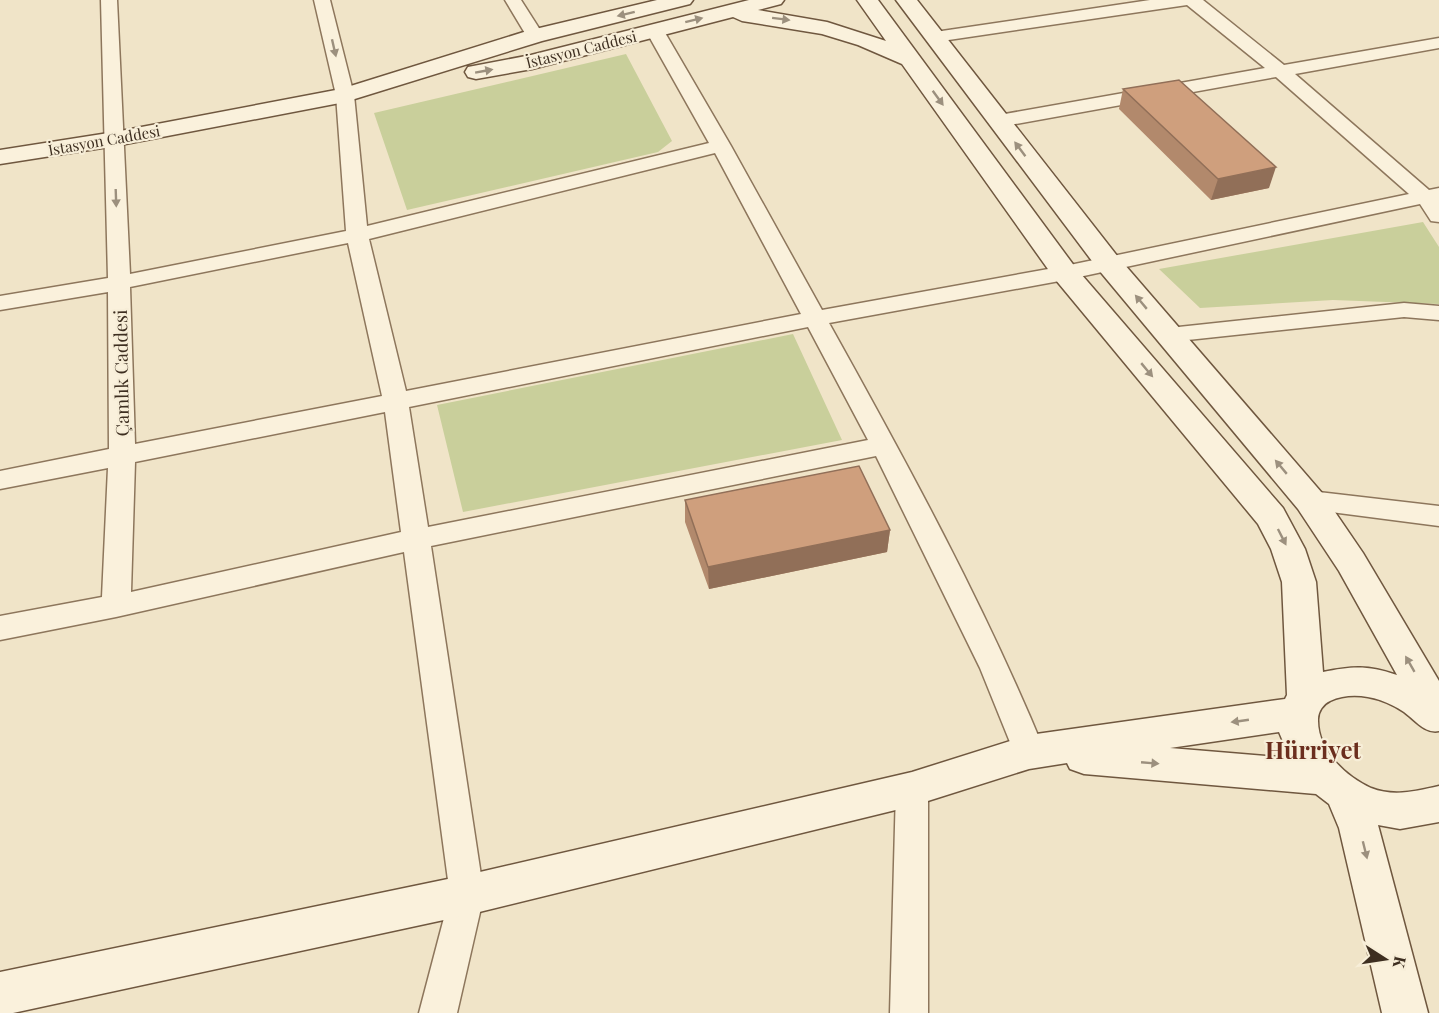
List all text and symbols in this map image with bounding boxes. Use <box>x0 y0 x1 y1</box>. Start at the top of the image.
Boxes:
one-way arrow <box>617 9 635 19</box>
one-way arrow <box>771 14 790 23</box>
one-way arrow <box>685 15 703 25</box>
street label: İstasyon Caddesi <box>524 25 639 72</box>
one-way arrow <box>329 38 339 57</box>
one-way arrow <box>475 66 494 75</box>
one-way arrow <box>932 91 944 106</box>
street label: İstasyon Caddesi <box>46 120 162 160</box>
one-way arrow <box>1015 141 1027 156</box>
one-way arrow <box>112 188 121 207</box>
one-way arrow <box>1135 295 1148 310</box>
street label: Çamlık Caddesi <box>108 309 134 437</box>
one-way arrow <box>1140 362 1152 377</box>
one-way arrow <box>1274 459 1287 475</box>
one-way arrow <box>1277 529 1287 546</box>
one-way arrow <box>1405 656 1415 673</box>
one-way arrow <box>1230 717 1249 726</box>
district label: Hürriyet <box>1265 733 1362 765</box>
one-way arrow <box>1140 758 1159 768</box>
one-way arrow <box>1360 841 1370 859</box>
north arrow <box>1355 929 1415 989</box>
text: K <box>1389 954 1412 971</box>

